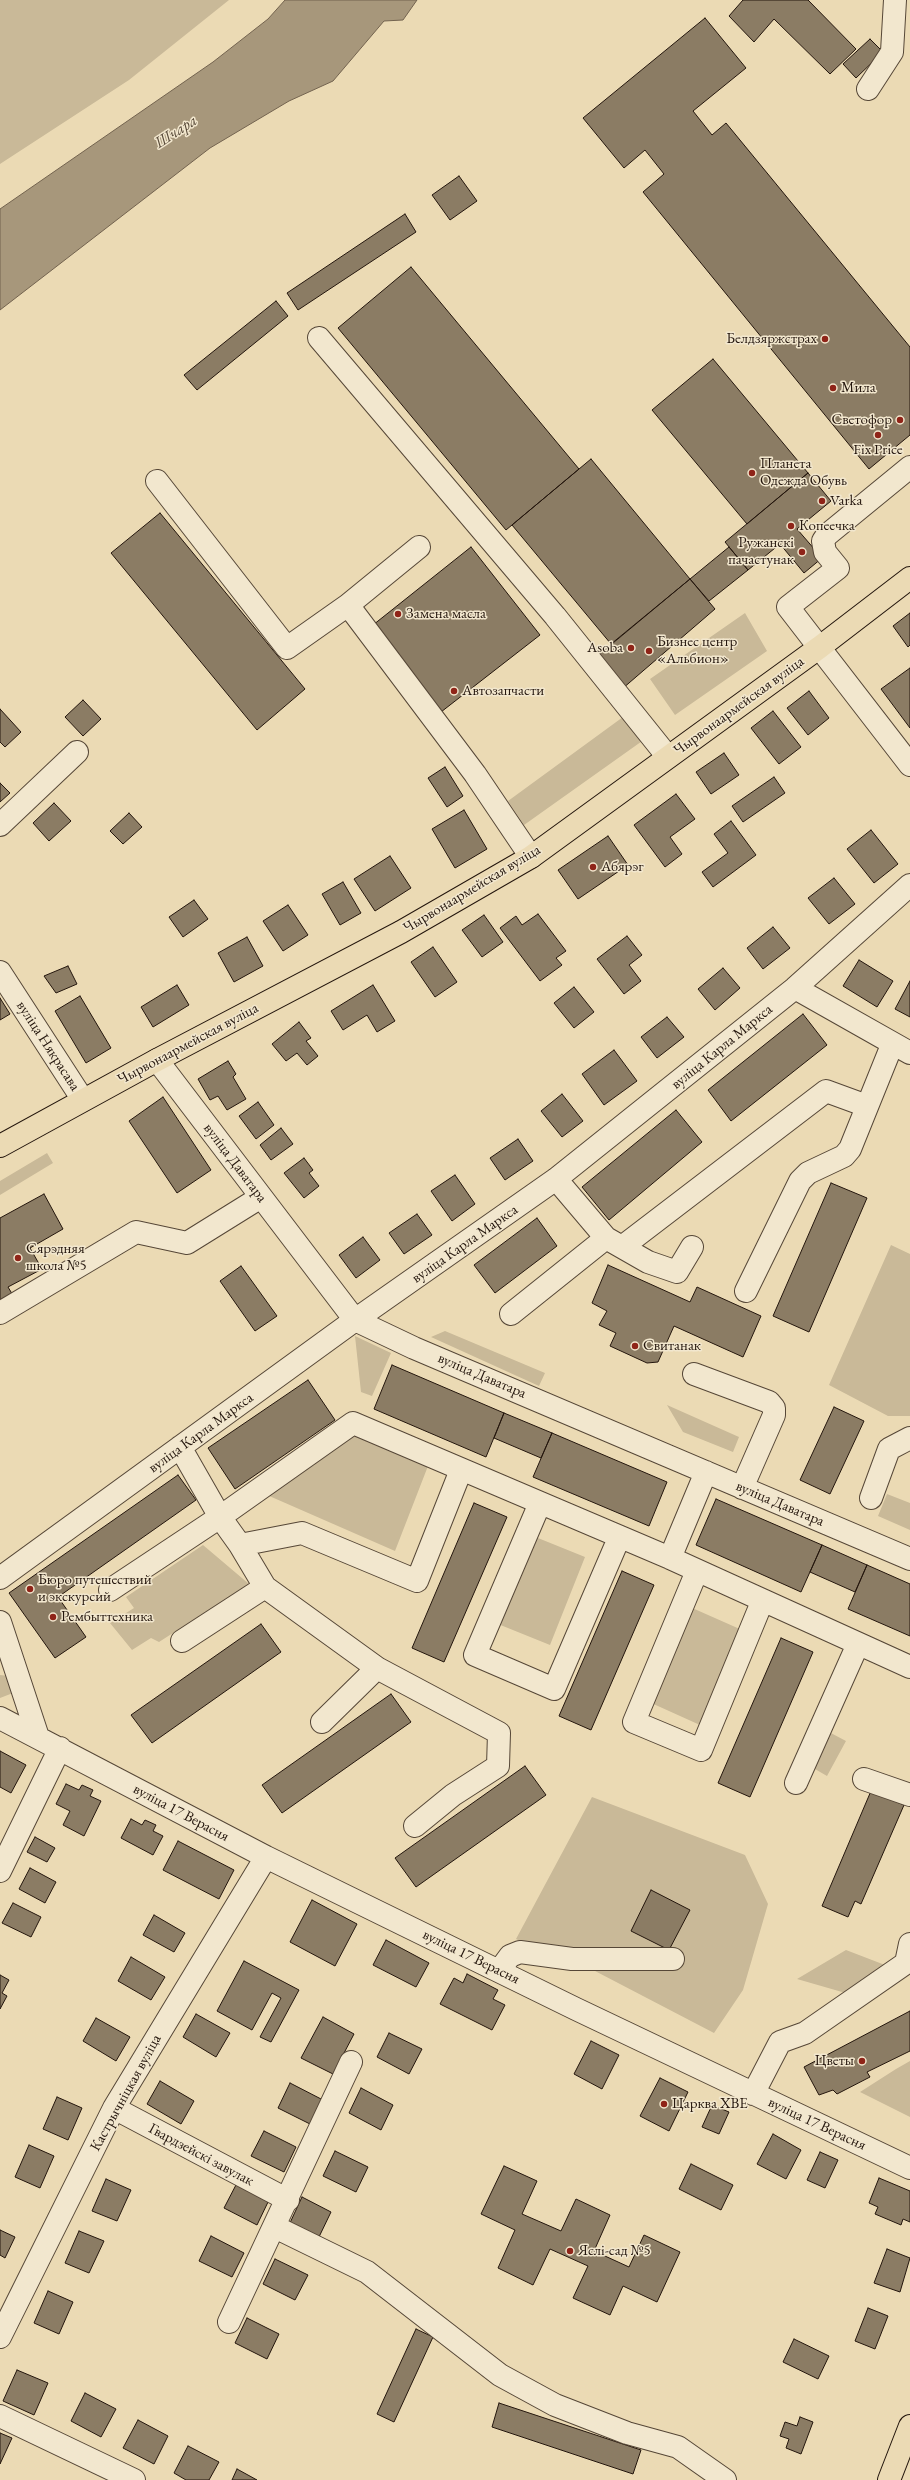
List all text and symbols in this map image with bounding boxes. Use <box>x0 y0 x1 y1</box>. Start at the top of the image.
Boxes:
water label: Шчара <box>151 111 201 153</box>
place label: Белдзяржстрах <box>726 330 817 348</box>
marker: Белдзяржстрах <box>820 334 830 344</box>
place label: Мила <box>841 379 876 397</box>
marker: Мила <box>828 383 838 393</box>
place label: Светофор <box>832 411 892 429</box>
marker: Светофор <box>895 415 905 425</box>
marker: Fix Price <box>873 430 883 440</box>
place label: Fix Price <box>853 441 903 459</box>
place label: Планета Одежда Обувь <box>760 455 847 490</box>
marker: Планета Одежда Обувь <box>747 468 757 478</box>
place label: Varka <box>830 492 863 510</box>
marker: Varka <box>817 496 827 506</box>
place label: Копеечка <box>799 517 855 535</box>
marker: Копеечка <box>786 521 796 531</box>
place label: Ружанскі пачастунак <box>728 534 794 569</box>
marker: Ружанскі пачастунак <box>797 547 807 557</box>
place label: Замена масла <box>406 605 486 623</box>
marker: Замена масла <box>393 609 403 619</box>
place label: Бизнес центр «Альбион» <box>657 633 737 668</box>
place label: Asoba <box>587 639 623 657</box>
marker: Asoba <box>626 643 636 653</box>
marker: Бизнес центр «Альбион» <box>644 646 654 656</box>
street label: Чырвонаармейская вуліца <box>670 653 808 759</box>
place label: Автозапчасти <box>462 682 544 700</box>
marker: Автозапчасти <box>449 686 459 696</box>
street label: Чырвонаармейская вуліца <box>400 841 544 937</box>
place label: Абярэг <box>601 858 644 876</box>
marker: Абярэг <box>588 862 598 872</box>
street label: вуліца Някрасава <box>12 998 84 1094</box>
street label: Чырвонаармейская вуліца <box>115 999 261 1089</box>
street label: вуліца Карла Маркса <box>668 1001 776 1093</box>
street label: вуліца Даватара <box>199 1120 271 1206</box>
street label: вуліца Карла Маркса <box>409 1201 521 1287</box>
place label: Сярэдняя школа №5 <box>26 1240 87 1275</box>
marker: Сярэдняя школа №5 <box>13 1253 23 1263</box>
place label: Свитанак <box>643 1337 701 1355</box>
marker: Свитанак <box>630 1341 640 1351</box>
street label: вуліца Даватара <box>435 1349 529 1403</box>
street label: вуліца Карла Маркса <box>145 1389 257 1477</box>
street label: вуліца Даватара <box>733 1477 827 1531</box>
place label: Бюро путешествий и экскурсий <box>38 1571 152 1606</box>
marker: Бюро путешествий и экскурсий <box>25 1584 35 1594</box>
place label: Рембыттехника <box>61 1608 153 1626</box>
marker: Рембыттехника <box>48 1612 58 1622</box>
street label: вуліца 17 Верасня <box>130 1780 232 1846</box>
street label: вуліца 17 Верасня <box>419 1926 523 1988</box>
street label: Кастрычніцкая вуліца <box>86 2032 166 2154</box>
place label: Цветы <box>815 2052 854 2070</box>
marker: Цветы <box>857 2056 867 2066</box>
street label: вуліца 17 Верасня <box>765 2093 869 2155</box>
place label: Царква ХВЕ <box>672 2095 748 2113</box>
marker: Царква ХВЕ <box>659 2099 669 2109</box>
street label: Гвардзейскі завулак <box>145 2120 257 2190</box>
place label: Яслі-сад №5 <box>578 2242 651 2260</box>
marker: Яслі-сад №5 <box>565 2246 575 2256</box>

